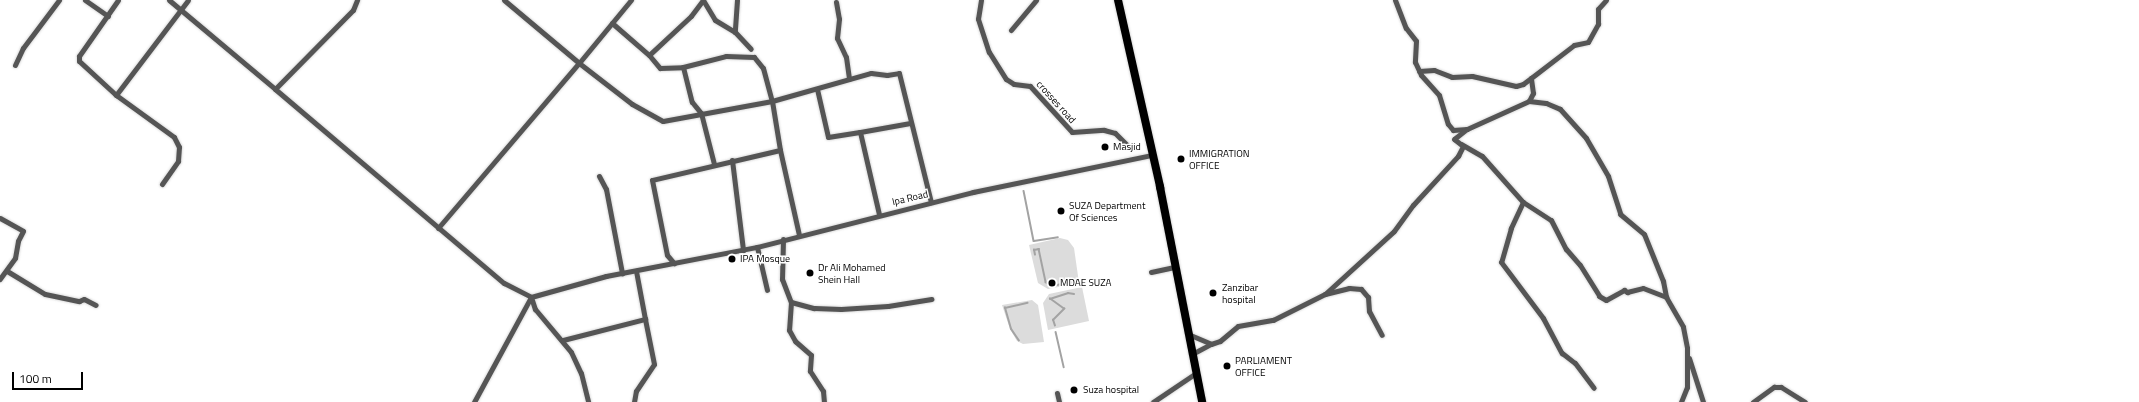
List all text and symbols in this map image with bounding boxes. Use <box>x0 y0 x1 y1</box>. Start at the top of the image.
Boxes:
street label: crosses road <box>1034 78 1078 126</box>
place label: Masjid <box>1113 141 1141 153</box>
marker: Masjid <box>1100 142 1110 152</box>
place label: IMMIGRATION OFFICE <box>1189 147 1250 170</box>
marker: IMMIGRATION OFFICE <box>1176 154 1186 164</box>
street label: Ipa Road <box>891 188 929 208</box>
place label: SUZA Department Of Sciences <box>1069 199 1145 222</box>
marker: SUZA Department Of Sciences <box>1056 206 1066 216</box>
place label: IPA Mosque <box>740 253 790 265</box>
marker: IPA Mosque <box>727 254 737 264</box>
place label: Dr Ali Mohamed Shein Hall <box>818 261 885 284</box>
marker: Dr Ali Mohamed Shein Hall <box>805 268 815 278</box>
place label: MDAE SUZA <box>1060 277 1112 289</box>
marker: MDAE SUZA <box>1047 278 1057 288</box>
place label: Zanzibar hospital <box>1222 281 1258 304</box>
marker: Zanzibar hospital <box>1207 287 1219 299</box>
place label: PARLIAMENT OFFICE <box>1235 354 1292 378</box>
marker: PARLIAMENT OFFICE <box>1222 361 1232 371</box>
scale bar <box>14 364 85 390</box>
text: 100 m <box>19 369 52 388</box>
marker: Suza hospital <box>1068 384 1080 396</box>
place label: Suza hospital <box>1083 384 1139 396</box>

